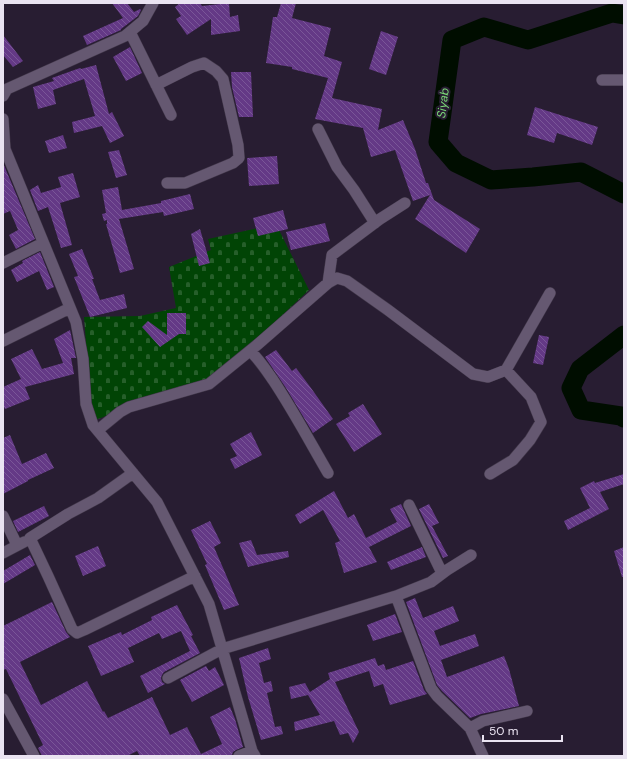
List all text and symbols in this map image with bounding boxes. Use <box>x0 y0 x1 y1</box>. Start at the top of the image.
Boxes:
water label: Siyab <box>433 87 453 119</box>
scale bar <box>483 717 562 743</box>
text: 50 m <box>489 723 518 739</box>

